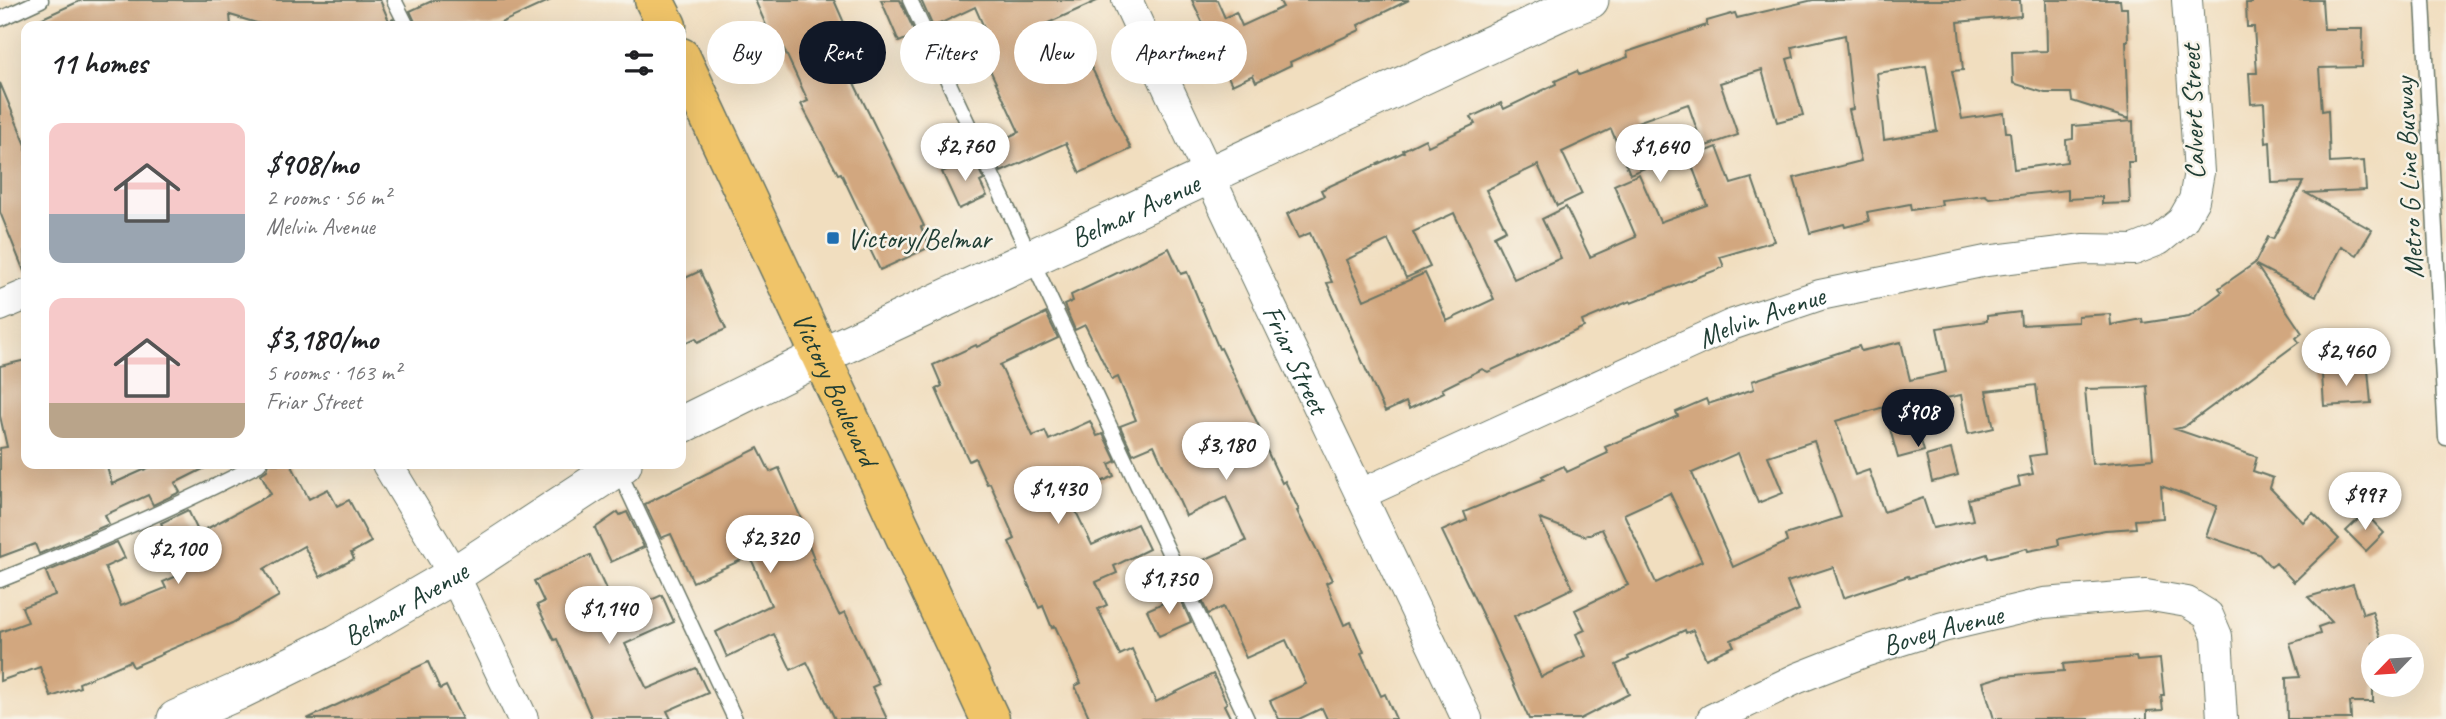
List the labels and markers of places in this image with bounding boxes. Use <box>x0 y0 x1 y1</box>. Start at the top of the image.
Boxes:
pin: $2,760 <box>908 124 1022 183</box>
pin: $1,640 <box>1603 124 1717 184</box>
place label: Victory/Belmar <box>847 221 993 256</box>
marker: Victory/Belmar <box>825 230 841 246</box>
pin: $2,460 <box>2289 328 2403 388</box>
pin: $908 <box>1877 390 1959 449</box>
pin: $3,180 <box>1169 422 1283 482</box>
pin: $1,430 <box>1001 466 1115 526</box>
pin: $997 <box>2324 472 2406 532</box>
pin: $2,320 <box>713 516 827 575</box>
pin: $2,100 <box>121 526 235 586</box>
pin: $1,750 <box>1112 556 1226 616</box>
pin: $1,140 <box>552 586 666 646</box>

